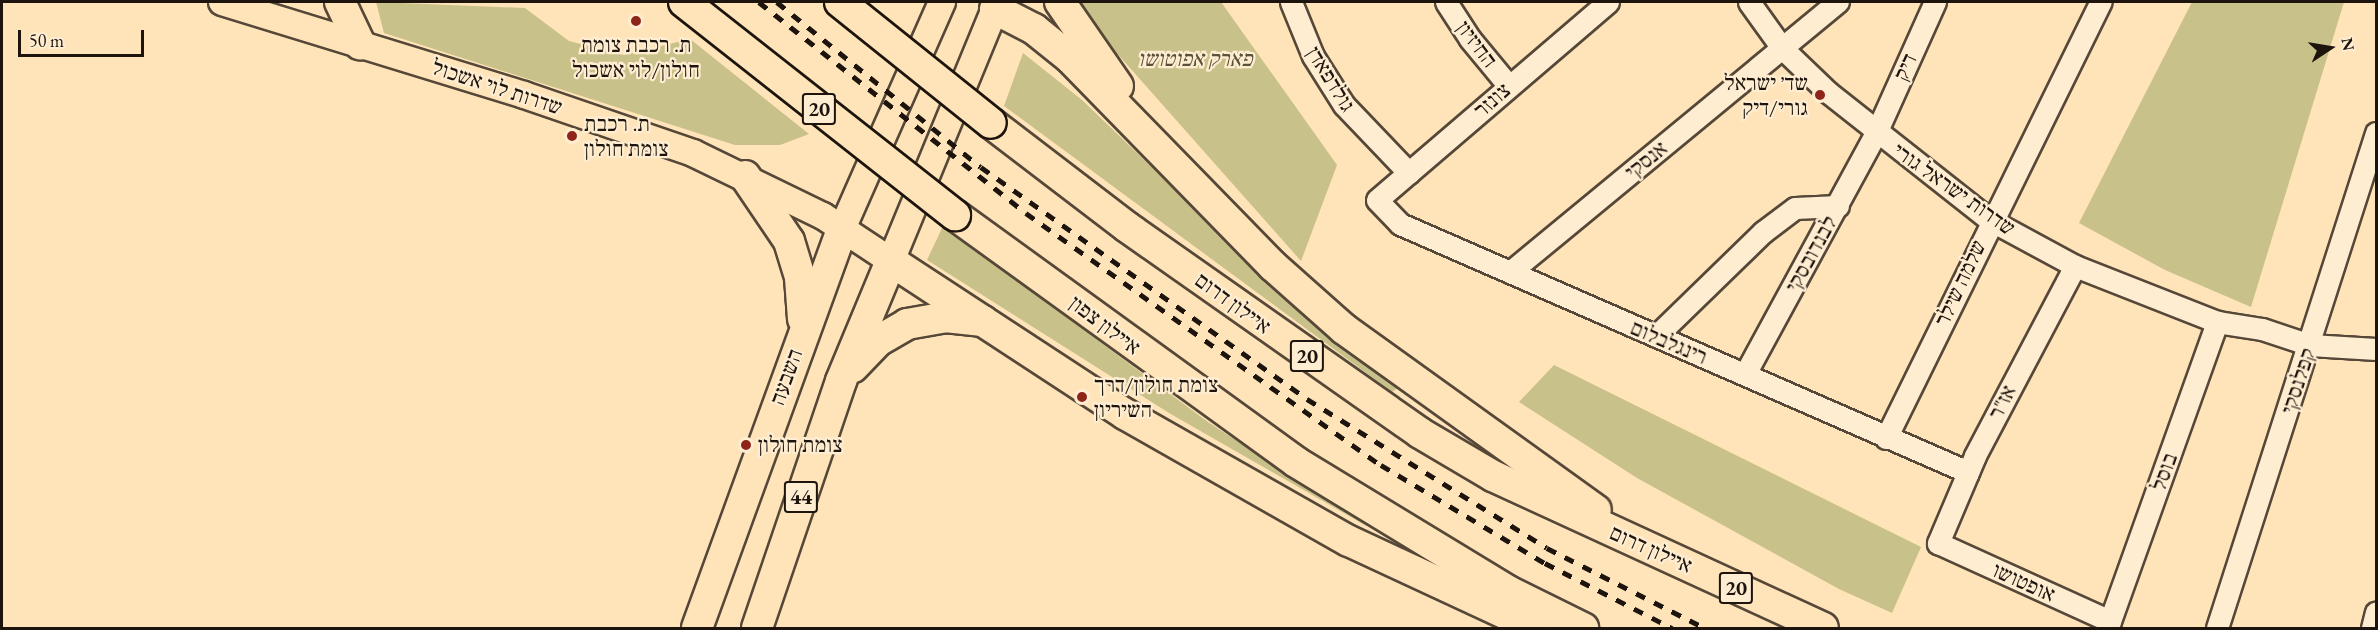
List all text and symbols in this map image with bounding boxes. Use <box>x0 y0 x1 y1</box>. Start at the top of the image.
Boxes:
marker: ת. רכבת צומת חולון/לוי אשכול <box>629 14 643 28</box>
street label: החיזיון <box>1451 15 1503 73</box>
scale bar <box>21 18 147 56</box>
north arrow <box>2300 18 2360 78</box>
text: 50 m <box>29 29 64 52</box>
place label: ת. רכבת צומת חולון/לוי אשכול <box>572 31 700 82</box>
text: N <box>2336 36 2360 53</box>
street label: גולדפאדן <box>1301 42 1361 116</box>
park label: פארק אפוטושו <box>1138 46 1252 72</box>
street label: דיק <box>1887 49 1923 85</box>
street label: שדרות לוי אשכול <box>428 53 566 121</box>
place label: שד׳ ישראל גורי/דיק <box>1724 69 1808 120</box>
street label: צונזר <box>1468 77 1516 123</box>
marker: שד׳ ישראל גורי/דיק <box>1813 88 1827 102</box>
road number: 20 <box>801 91 837 127</box>
place label: ת. רכבת צומת חולון <box>584 110 669 162</box>
marker: ת. רכבת צומת חולון <box>565 129 579 143</box>
street label: אנסקי <box>1620 135 1672 185</box>
street label: שדרות ישראל גורי <box>1888 137 2020 241</box>
street label: לבנדובסקי <box>1779 211 1843 297</box>
street label: שלמה שילר <box>1929 236 1991 330</box>
street label: איילון דרום <box>1190 267 1276 339</box>
street label: איילון צפון <box>1064 290 1146 360</box>
street label: רינגלבלום <box>1627 314 1711 370</box>
road number: 20 <box>1289 338 1325 374</box>
street label: השבעה <box>764 345 808 409</box>
street label: קפלנסקי <box>2275 345 2321 417</box>
place label: צומת חולון/דרך השיריון <box>1094 371 1218 422</box>
street label: אז"ר <box>1982 380 2022 424</box>
marker: צומת חולון/דרך השיריון <box>1075 390 1089 404</box>
place label: צומת חולון <box>758 432 843 458</box>
marker: צומת חולון <box>739 438 753 452</box>
street label: בוסל <box>2145 449 2183 495</box>
road number: 44 <box>783 479 819 515</box>
street label: איילון דרום <box>1606 519 1696 579</box>
street label: אופטושו <box>1988 556 2060 608</box>
road number: 20 <box>1718 570 1754 606</box>

